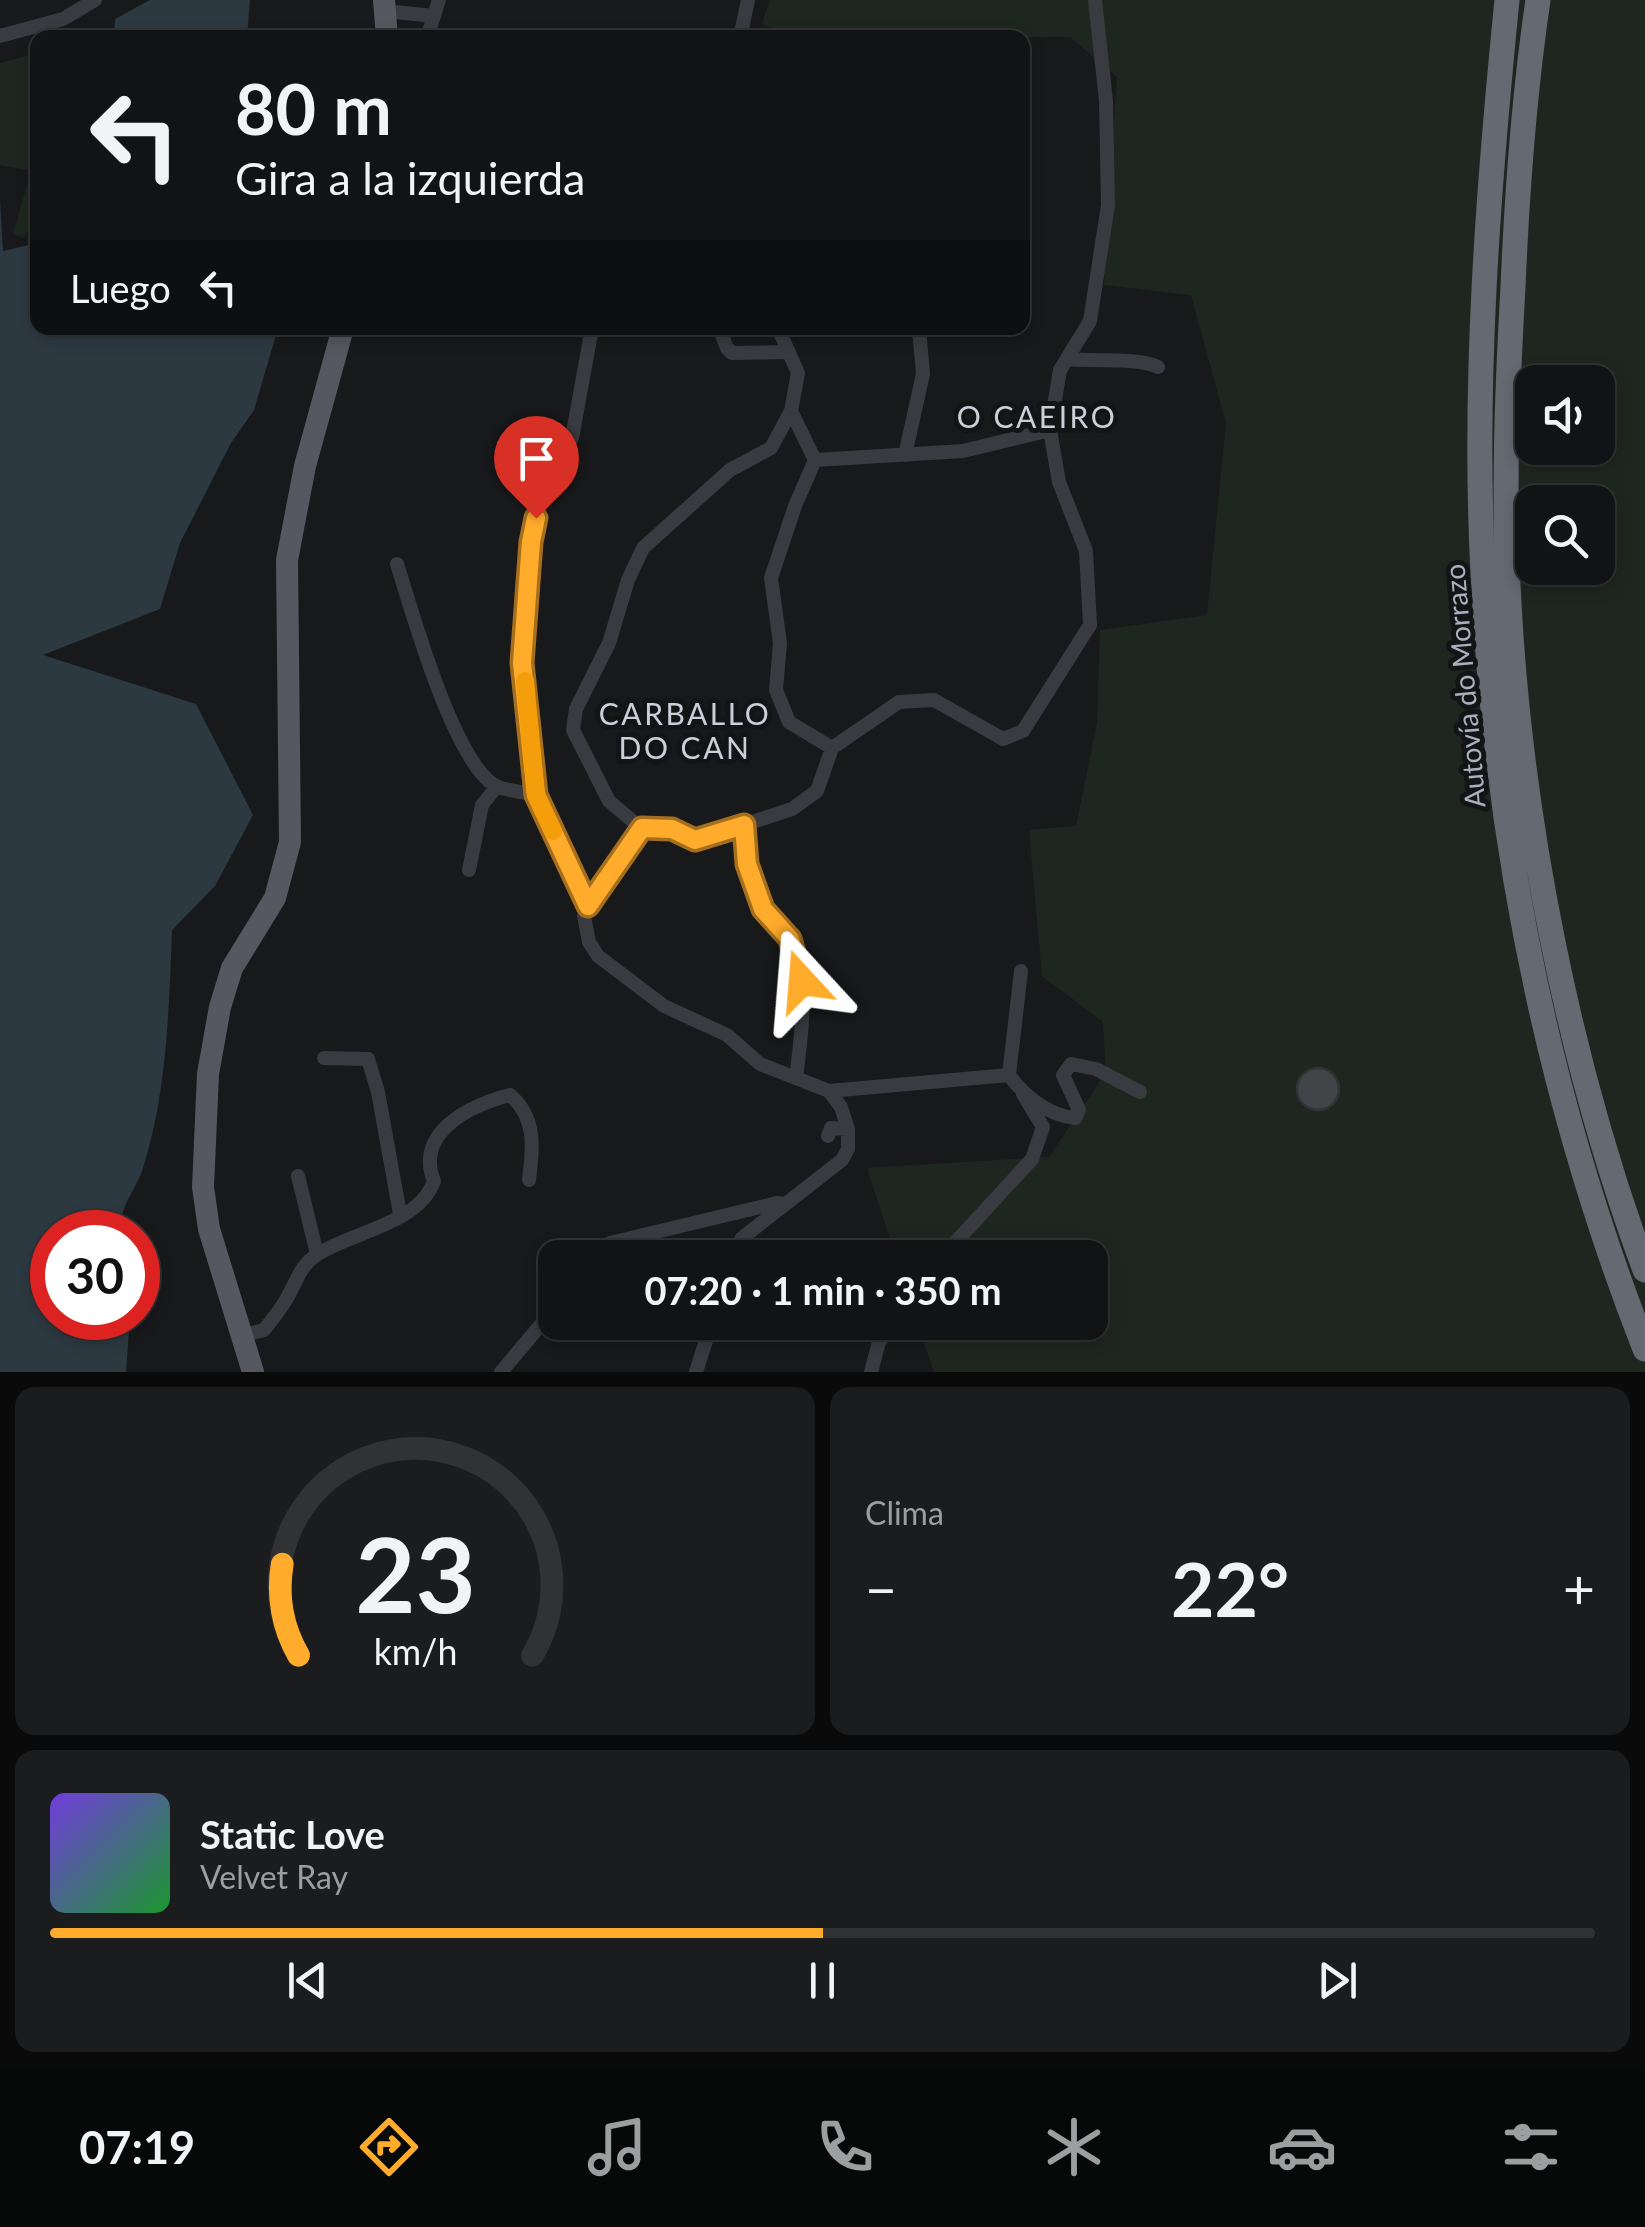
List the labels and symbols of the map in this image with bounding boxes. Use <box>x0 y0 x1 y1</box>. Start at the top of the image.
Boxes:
district label: O CAEIRO <box>957 398 1117 434</box>
pin <box>494 416 579 519</box>
street label: Autovía do Morrazo <box>1436 563 1492 809</box>
district label: CARBALLO DO CAN <box>599 695 771 765</box>
position arrow <box>750 929 854 1033</box>
speed limit sign: 30 <box>30 1210 160 1340</box>

